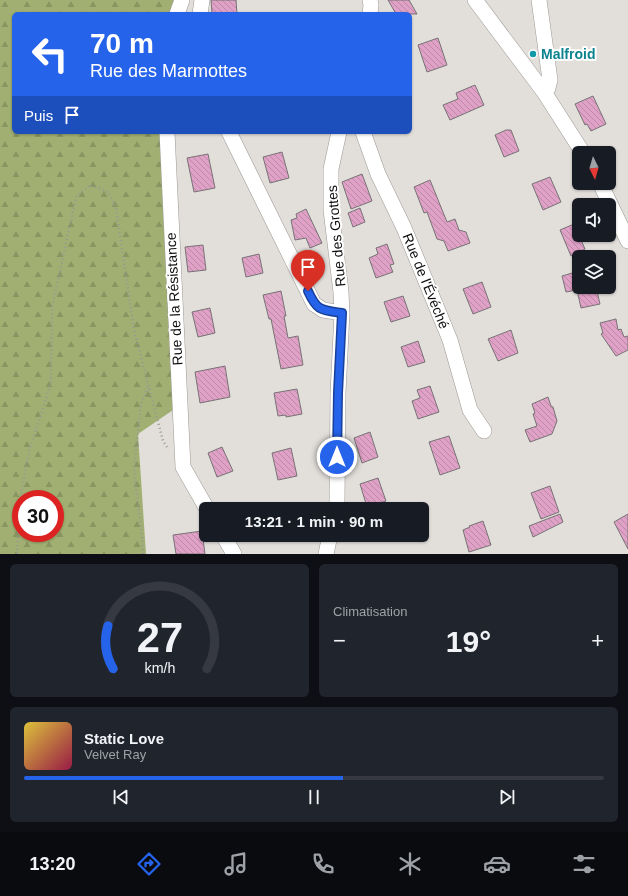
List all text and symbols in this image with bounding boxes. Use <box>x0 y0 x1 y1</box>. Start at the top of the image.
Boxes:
icon: left <box>24 28 76 80</box>
text: 70 m <box>90 28 154 59</box>
place label: Malfroid <box>541 46 595 62</box>
marker: Malfroid <box>528 49 538 59</box>
text: Rue des Marmottes <box>90 61 247 81</box>
icon: arrive <box>61 104 83 126</box>
text: Puis <box>24 107 53 124</box>
north arrow <box>572 146 616 190</box>
map controls <box>572 146 616 294</box>
street label: Rue des Grottes <box>324 185 348 287</box>
button: sound <box>572 198 616 242</box>
street label: Rue de l'Évéché <box>400 231 453 331</box>
street label: Rue de la Résistance <box>163 232 185 366</box>
pin <box>291 250 325 291</box>
button: layers <box>572 250 616 294</box>
icon: arrive <box>297 256 319 278</box>
position arrow <box>316 436 358 478</box>
speed limit sign: 30 <box>12 490 64 542</box>
text: 13:21 · 1 min · 90 m <box>245 513 383 530</box>
text: Climatisation <box>333 604 407 619</box>
text: 27 <box>136 613 183 660</box>
text: 19° <box>446 625 491 658</box>
text: − <box>333 628 346 653</box>
text: + <box>591 628 604 653</box>
text: km/h <box>144 659 175 675</box>
text: Static Love <box>84 730 164 747</box>
text: Velvet Ray <box>84 747 146 762</box>
icon: previous <box>110 786 132 808</box>
icon: pause <box>303 786 325 808</box>
icon: next <box>496 786 518 808</box>
icon: directions <box>135 850 163 878</box>
icon: music <box>222 850 250 878</box>
icon: phone <box>309 850 337 878</box>
icon: climate <box>396 850 424 878</box>
icon: car <box>483 850 511 878</box>
icon: filters <box>570 850 598 878</box>
text: 13:20 <box>30 854 76 874</box>

